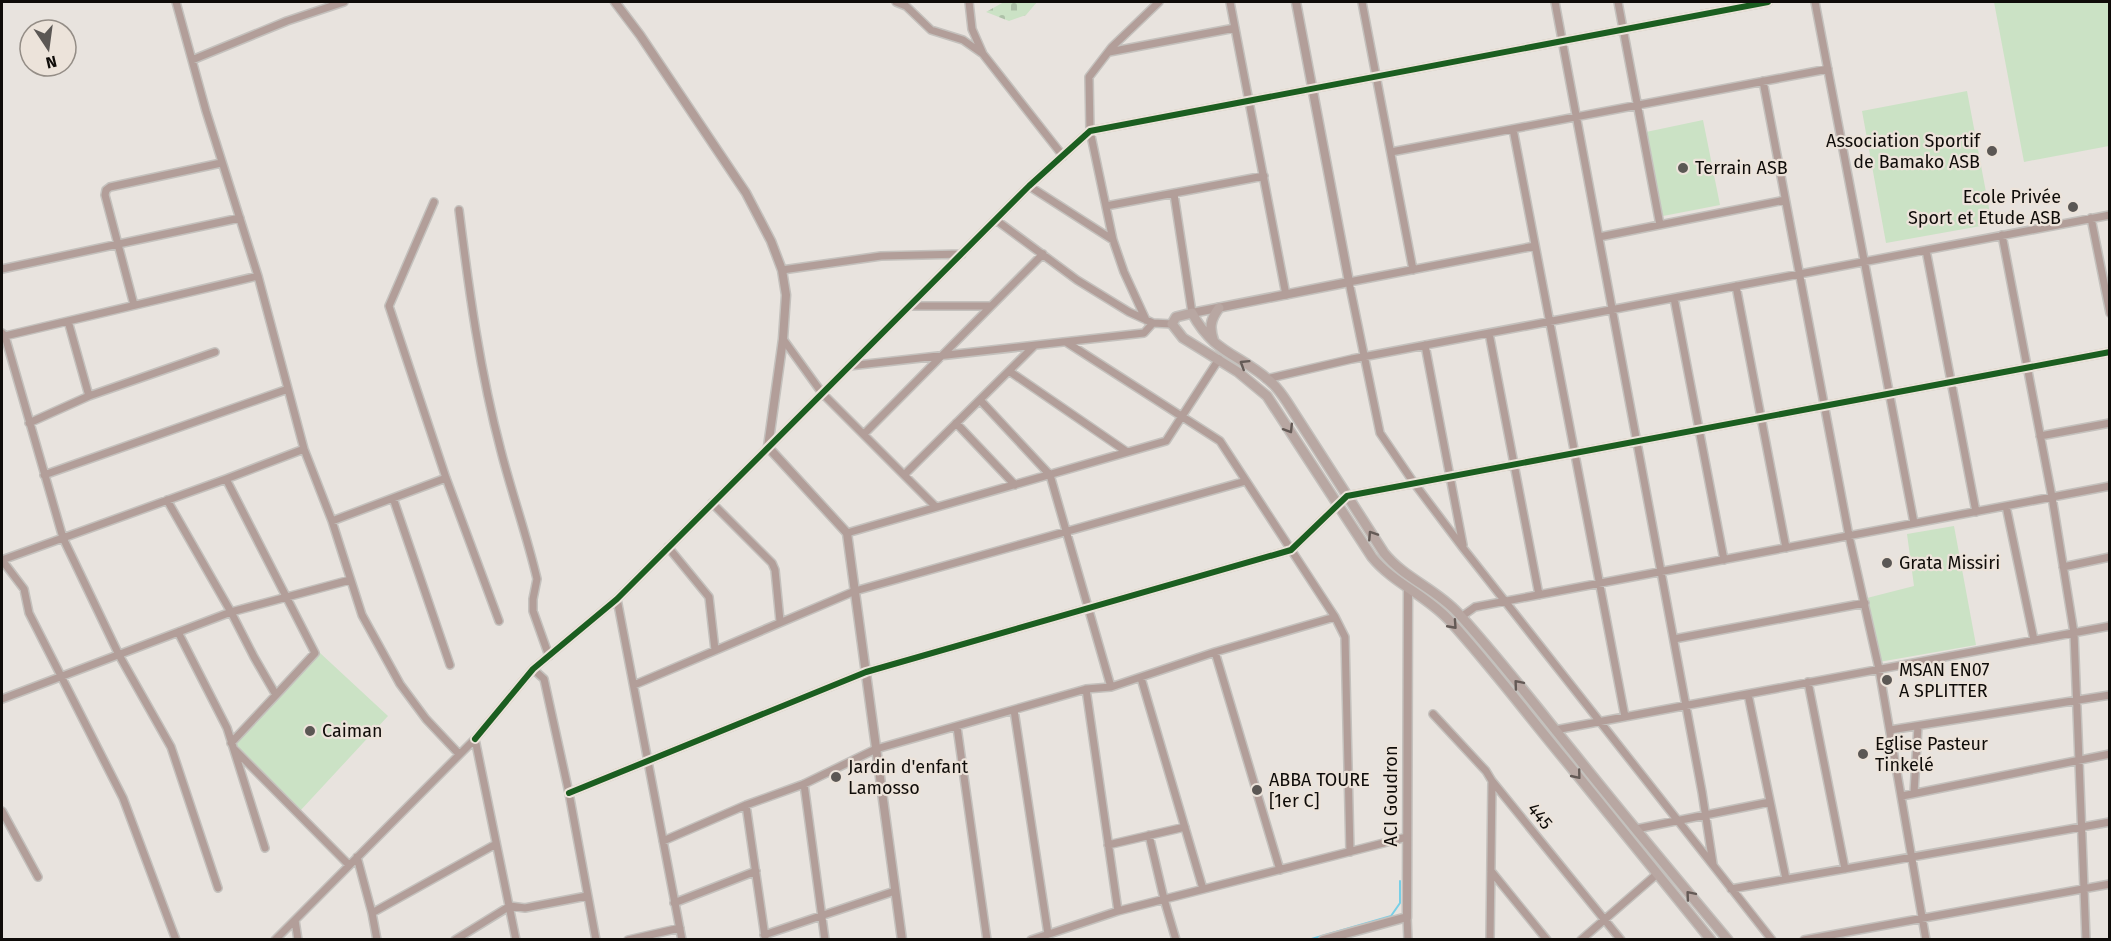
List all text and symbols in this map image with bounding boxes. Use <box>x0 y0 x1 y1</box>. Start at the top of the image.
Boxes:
north arrow <box>18 18 78 78</box>
text: N <box>44 52 59 73</box>
place label: Association Sportif de Bamako ASB <box>1826 130 1982 173</box>
marker: Association Sportif de Bamako ASB <box>1985 144 1999 158</box>
place label: Terrain ASB <box>1695 157 1788 179</box>
marker: Terrain ASB <box>1676 161 1690 175</box>
place label: Ecole Privée Sport et Etude ASB <box>1908 186 2061 229</box>
marker: Ecole Privée Sport et Etude ASB <box>2066 200 2080 214</box>
one-way arrow <box>1240 359 1250 371</box>
one-way arrow <box>1282 423 1294 433</box>
one-way arrow <box>1368 531 1379 542</box>
place label: Grata Missiri <box>1899 552 2000 574</box>
marker: Grata Missiri <box>1880 556 1894 570</box>
one-way arrow <box>1446 618 1457 629</box>
place label: MSAN EN07 A SPLITTER <box>1899 659 1989 702</box>
marker: MSAN EN07 A SPLITTER <box>1880 673 1894 687</box>
one-way arrow <box>1515 680 1526 691</box>
place label: Caiman <box>322 720 383 742</box>
marker: Caiman <box>303 724 317 738</box>
place label: Eglise Pasteur Tinkelé <box>1875 733 1988 776</box>
street label: ACI Goudron <box>1380 746 1402 846</box>
marker: Eglise Pasteur Tinkelé <box>1856 747 1870 761</box>
place label: Jardin d'enfant Lamosso <box>848 756 969 799</box>
place label: ABBA TOURE [1er C] <box>1269 769 1370 812</box>
one-way arrow <box>1570 769 1581 780</box>
marker: Jardin d'enfant Lamosso <box>829 770 843 784</box>
marker: ABBA TOURE [1er C] <box>1250 783 1264 797</box>
street label: 445 <box>1523 798 1557 834</box>
one-way arrow <box>1686 891 1697 902</box>

